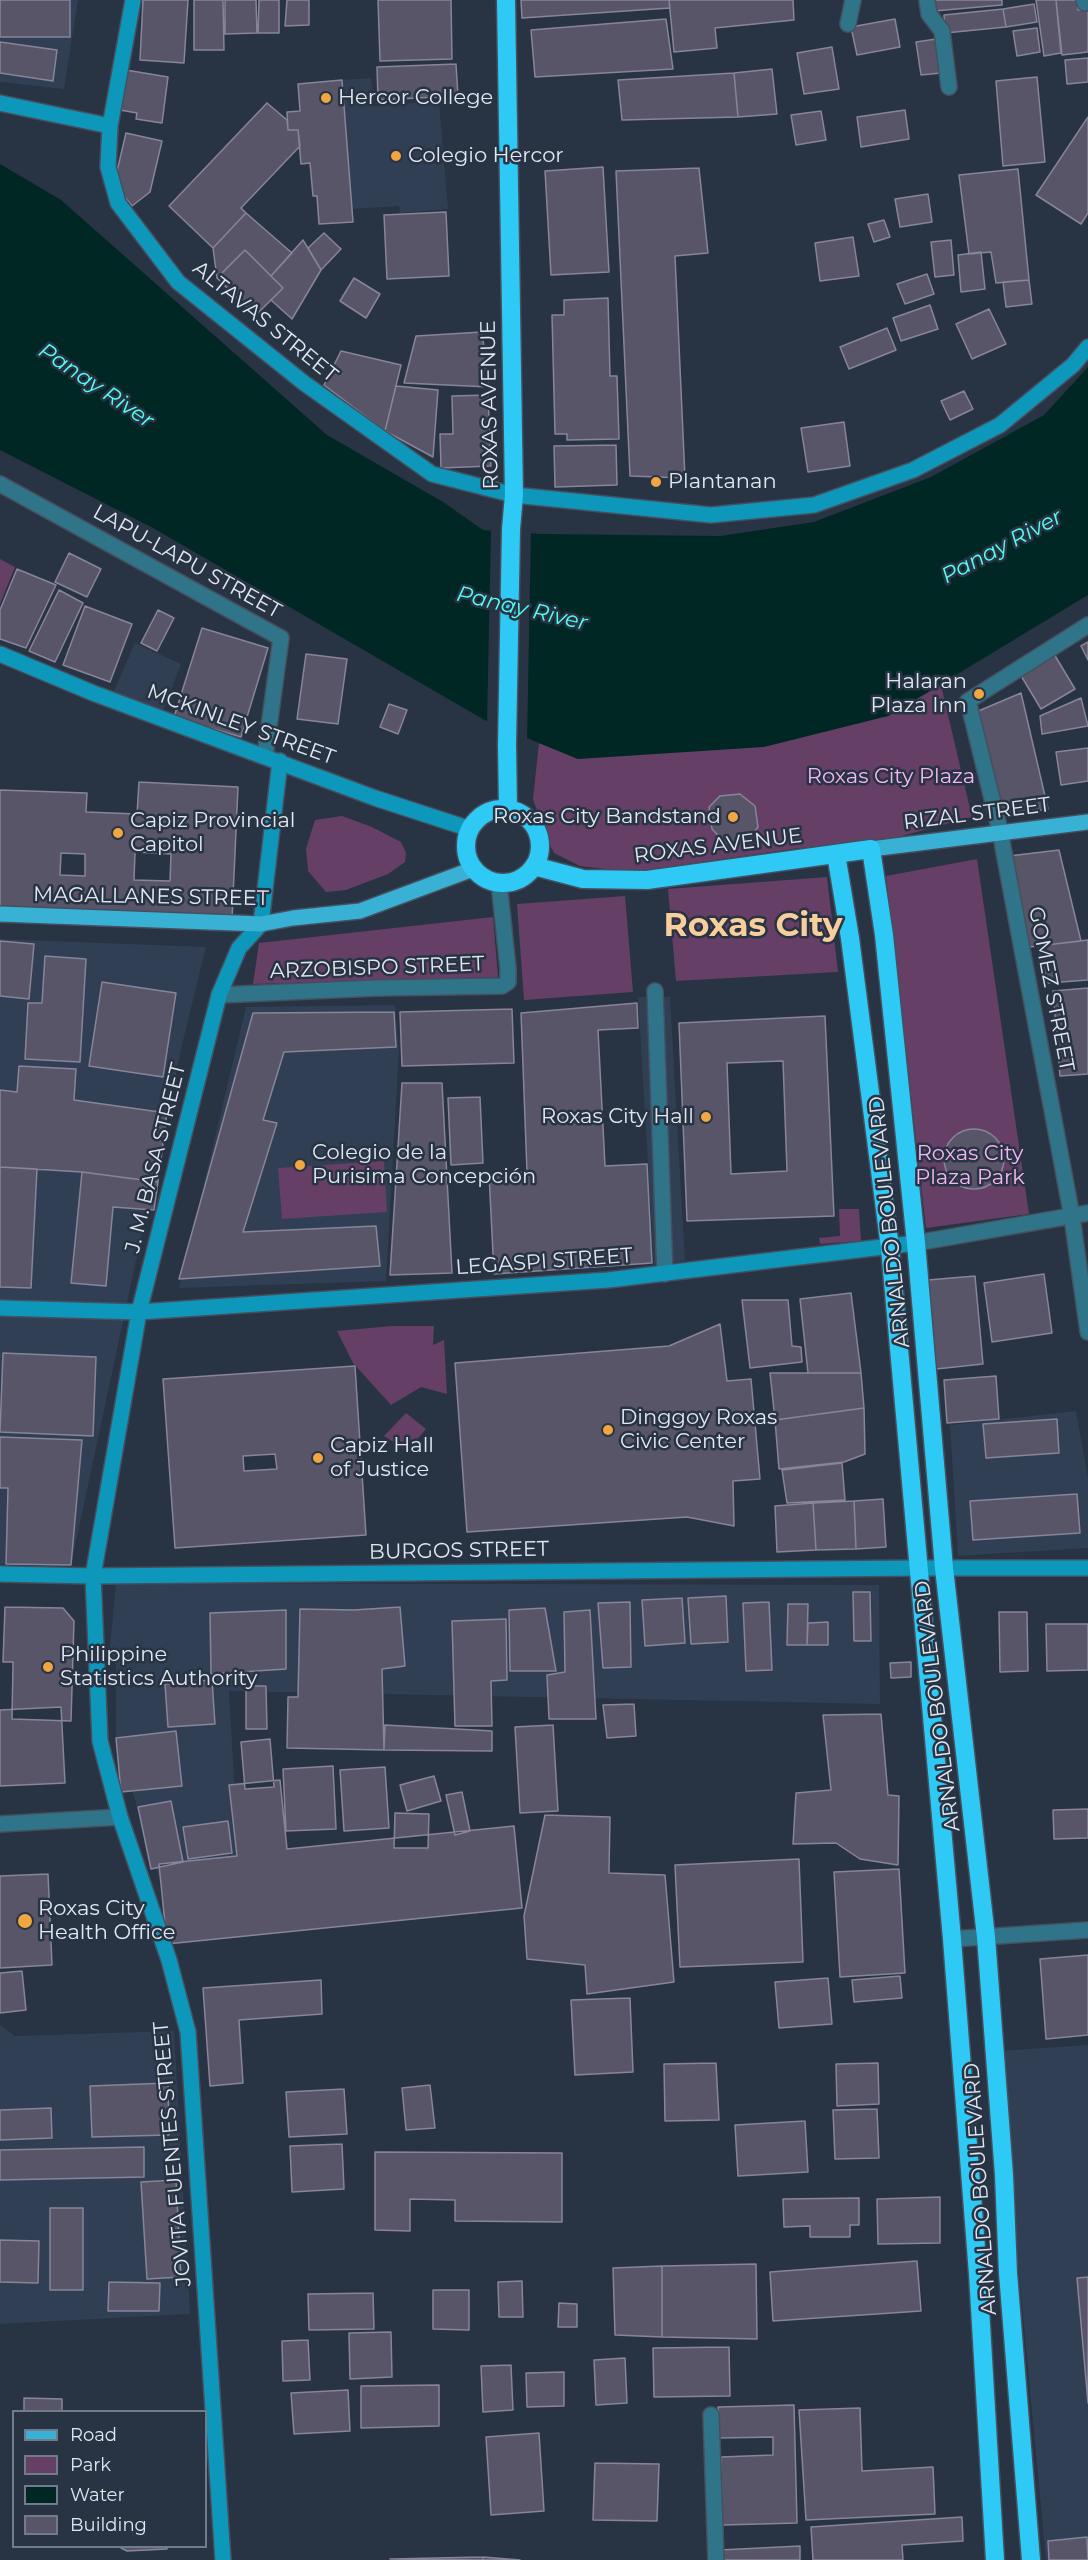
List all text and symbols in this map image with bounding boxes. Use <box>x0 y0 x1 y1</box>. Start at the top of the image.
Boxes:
place label: Hercor College <box>338 85 493 111</box>
marker: Hercor College <box>319 91 333 105</box>
place label: Colegio Hercor <box>408 143 564 169</box>
marker: Colegio Hercor <box>389 149 403 163</box>
street label: ALTAVAS STREET <box>188 256 342 388</box>
street label: ROXAS AVENUE <box>476 320 504 490</box>
water label: Panay River <box>33 338 159 434</box>
place label: Plantanan <box>668 469 777 495</box>
marker: Plantanan <box>649 475 663 489</box>
street label: LAPU-LAPU STREET <box>88 500 286 624</box>
water label: Panay River <box>937 504 1067 590</box>
water label: Panay River <box>454 581 590 637</box>
place label: Halaran Plaza Inn <box>871 669 967 719</box>
street label: MCKINLEY STREET <box>143 679 339 771</box>
marker: Halaran Plaza Inn <box>972 687 986 701</box>
park label: Roxas City Plaza <box>807 764 975 790</box>
street label: RIZAL STREET <box>902 792 1052 836</box>
place label: Roxas City Bandstand <box>493 804 721 830</box>
place label: Capiz Provincial Capitol <box>130 808 295 858</box>
marker: Roxas City Bandstand <box>726 810 740 824</box>
street label: ROXAS AVENUE <box>632 823 804 869</box>
marker: Capiz Provincial Capitol <box>111 826 125 840</box>
street label: MAGALLANES STREET <box>33 882 269 912</box>
street label: GOMEZ STREET <box>1023 905 1079 1073</box>
district label: Roxas City <box>663 906 843 946</box>
street label: ARZOBISPO STREET <box>269 952 485 984</box>
street label: J. M. BASA STREET <box>120 1061 192 1255</box>
street label: ARNALDO BOULEVARD <box>864 1095 916 1349</box>
place label: Roxas City Hall <box>541 1104 694 1130</box>
marker: Roxas City Hall <box>699 1110 713 1124</box>
place label: Colegio de la Purisima Concepción <box>312 1140 536 1190</box>
park label: Roxas City Plaza Park <box>915 1141 1025 1191</box>
marker: Colegio de la Purisima Concepción <box>293 1158 307 1172</box>
street label: LEGASPI STREET <box>455 1243 633 1281</box>
place label: Dinggoy Roxas Civic Center <box>620 1405 777 1455</box>
marker: Dinggoy Roxas Civic Center <box>601 1423 615 1437</box>
place label: Capiz Hall of Justice <box>330 1433 434 1483</box>
marker: Capiz Hall of Justice <box>311 1451 325 1465</box>
street label: BURGOS STREET <box>369 1537 549 1565</box>
street label: ARNALDO BOULEVARD <box>910 1579 966 1833</box>
place label: Philippine Statistics Authority <box>60 1642 257 1692</box>
marker: Philippine Statistics Authority <box>41 1660 55 1674</box>
place label: Roxas City Health Office <box>38 1896 175 1946</box>
marker: Roxas City Health Office <box>16 1912 34 1930</box>
street label: JOVITA FUENTES STREET <box>149 2020 197 2288</box>
street label: ARNALDO BOULEVARD <box>960 2062 1002 2316</box>
legend <box>12 2410 207 2548</box>
text: Road <box>70 2424 117 2446</box>
text: Park <box>70 2454 111 2476</box>
text: Water <box>70 2484 125 2506</box>
text: Building <box>70 2514 147 2536</box>

